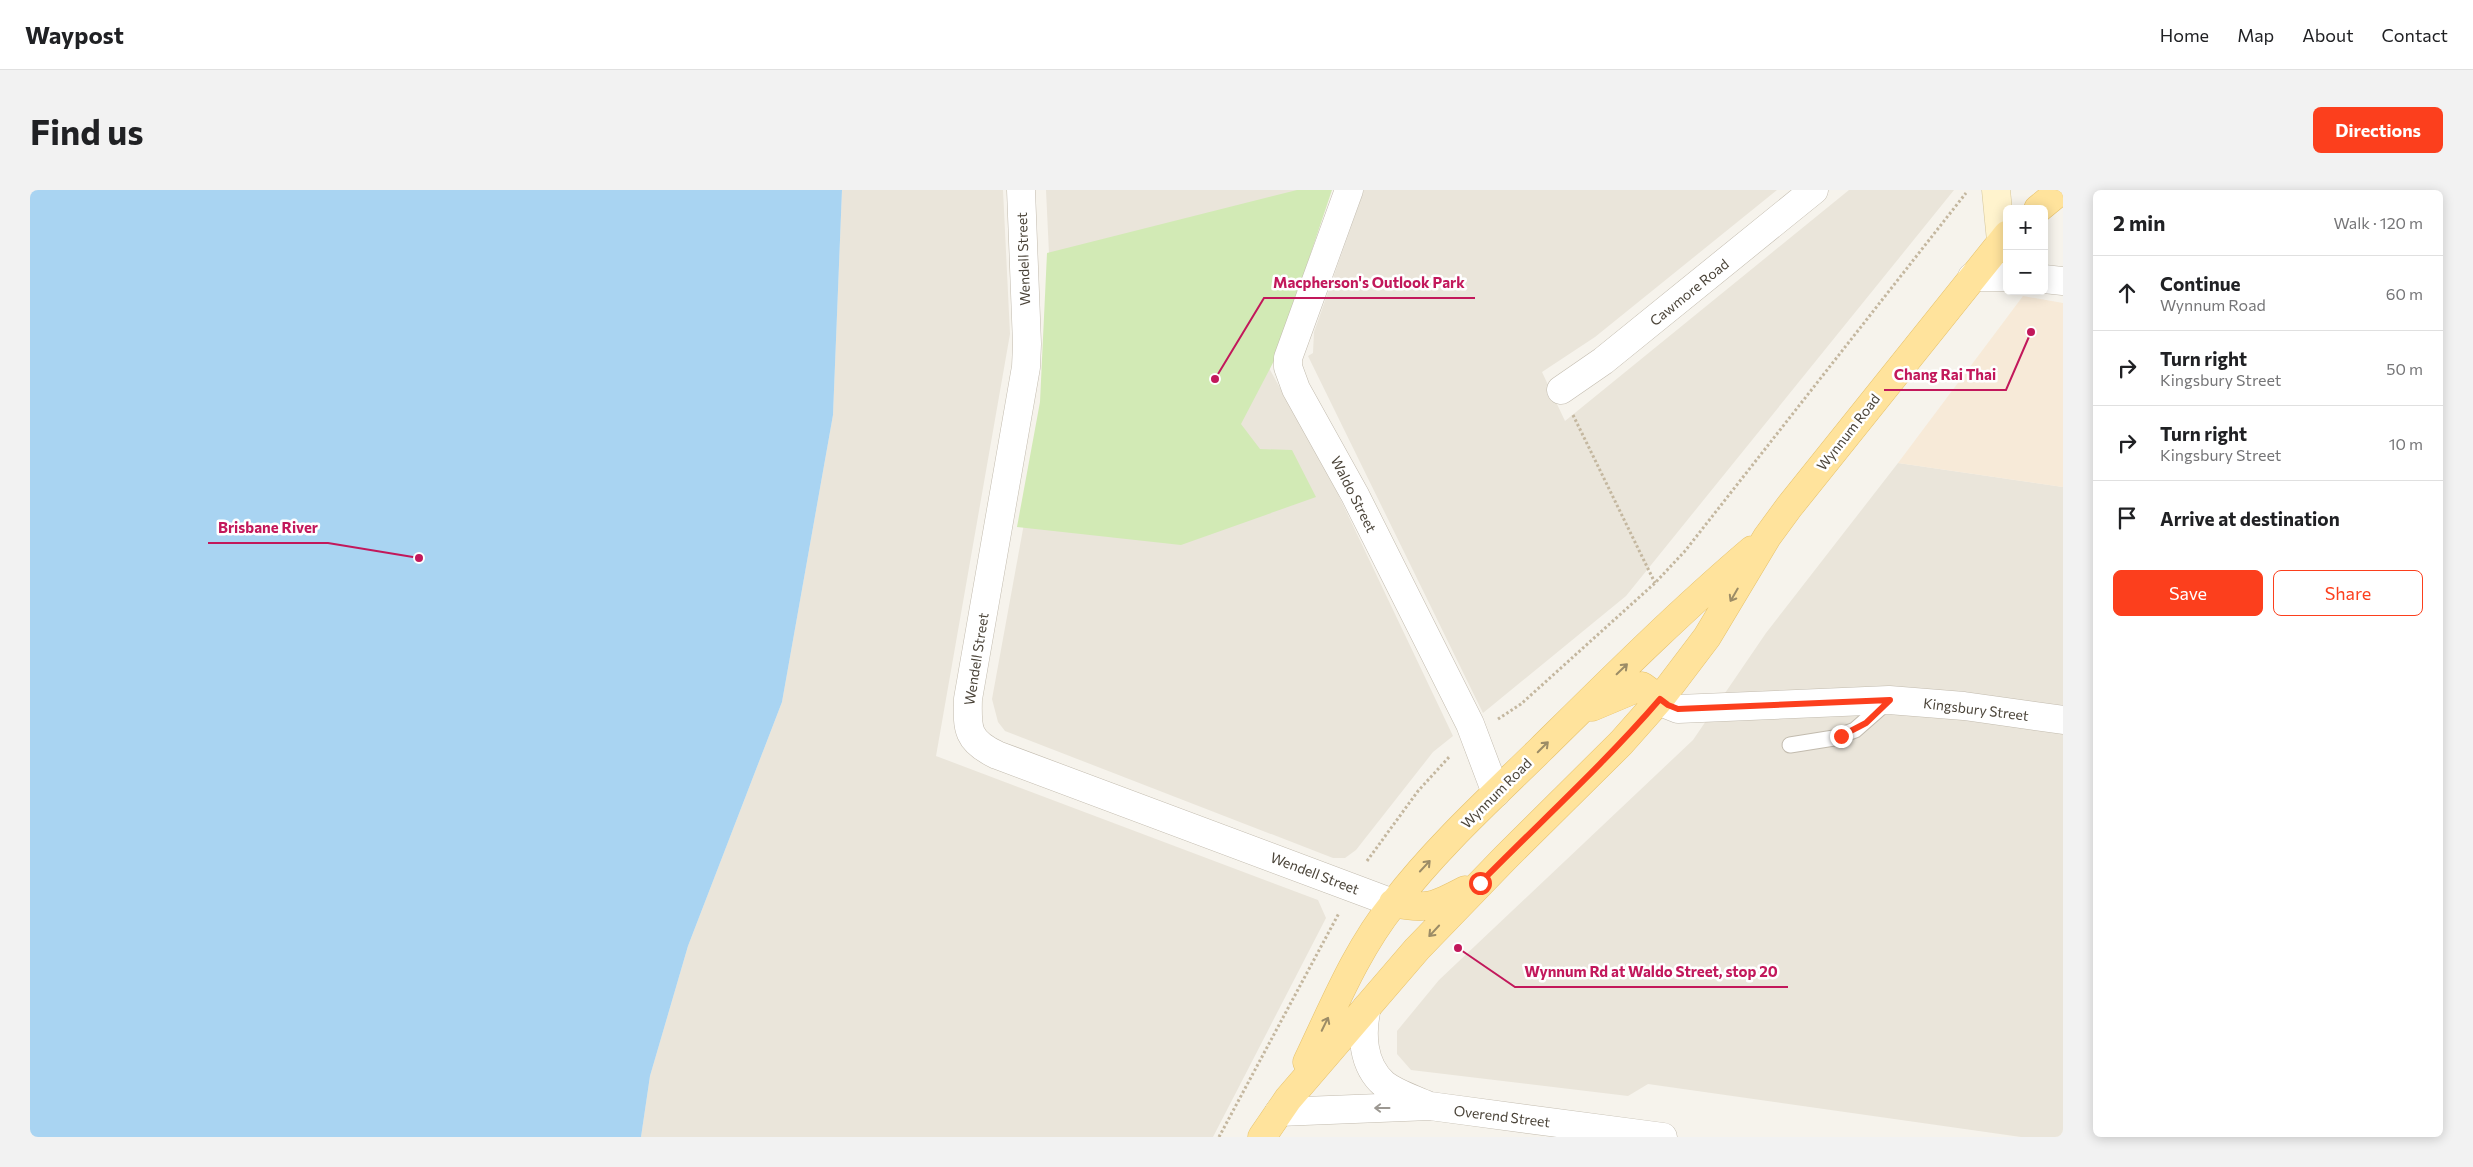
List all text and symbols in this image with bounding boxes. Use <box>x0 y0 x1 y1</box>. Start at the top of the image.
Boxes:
text: Waypost <box>25 20 124 49</box>
text: Home <box>2160 24 2209 46</box>
text: Map <box>2237 24 2274 46</box>
text: About <box>2302 24 2354 46</box>
text: Contact <box>2382 24 2448 46</box>
button: Directions <box>2313 107 2443 153</box>
text: Find us <box>30 109 144 152</box>
map controls <box>2003 205 2048 295</box>
button: + <box>2003 205 2048 250</box>
text: 2 min <box>2113 210 2165 235</box>
street label: Wendell Street <box>1013 212 1033 306</box>
text: Walk · 120 m <box>2333 213 2423 232</box>
button: − <box>2003 250 2048 295</box>
street label: Cawmore Road <box>1646 255 1732 329</box>
callout: Macpherson's Outlook Park <box>1264 268 1475 298</box>
text: Continue <box>2160 272 2240 295</box>
text: Macpherson's Outlook Park <box>1273 273 1465 291</box>
icon: ahead <box>2113 279 2141 307</box>
text: 60 m <box>2386 284 2423 303</box>
text: Wynnum Road <box>2160 295 2266 314</box>
text: Turn right <box>2160 347 2247 370</box>
icon: right <box>2113 354 2141 382</box>
text: 50 m <box>2386 359 2423 378</box>
callout: Chang Rai Thai <box>1884 360 2006 390</box>
text: Chang Rai Thai <box>1894 365 1996 383</box>
text: Kingsbury Street <box>2160 370 2281 389</box>
street label: Wynnum Road <box>1813 390 1883 474</box>
text: Turn right <box>2160 422 2247 445</box>
icon: right <box>2113 429 2141 457</box>
text: 10 m <box>2389 434 2423 453</box>
text: Kingsbury Street <box>2160 445 2281 464</box>
street label: Waldo Street <box>1328 453 1381 535</box>
icon: arrive <box>2113 504 2141 532</box>
text: Arrive at destination <box>2160 507 2340 530</box>
callout: Brisbane River <box>208 513 328 543</box>
text: Brisbane River <box>218 518 318 536</box>
button: Save <box>2113 570 2263 616</box>
button: Share <box>2273 570 2423 616</box>
one-way arrow <box>1729 587 1739 602</box>
street label: Wendell Street <box>960 611 992 707</box>
one-way arrow <box>1616 663 1628 675</box>
street label: Kingsbury Street <box>1922 694 2030 724</box>
route end <box>1830 725 1853 748</box>
one-way arrow <box>1537 741 1549 753</box>
street label: Wynnum Road <box>1457 754 1535 832</box>
street label: Wendell Street <box>1268 848 1362 898</box>
one-way arrow <box>1419 860 1431 873</box>
route start <box>1469 872 1492 895</box>
one-way arrow <box>1428 924 1440 937</box>
callout: Wynnum Rd at Waldo Street, stop 20 <box>1515 957 1788 987</box>
text: Wynnum Rd at Waldo Street, stop 20 <box>1524 962 1778 980</box>
one-way arrow <box>1321 1017 1330 1032</box>
street label: Overend Street <box>1453 1102 1551 1130</box>
one-way arrow <box>1374 1103 1390 1113</box>

